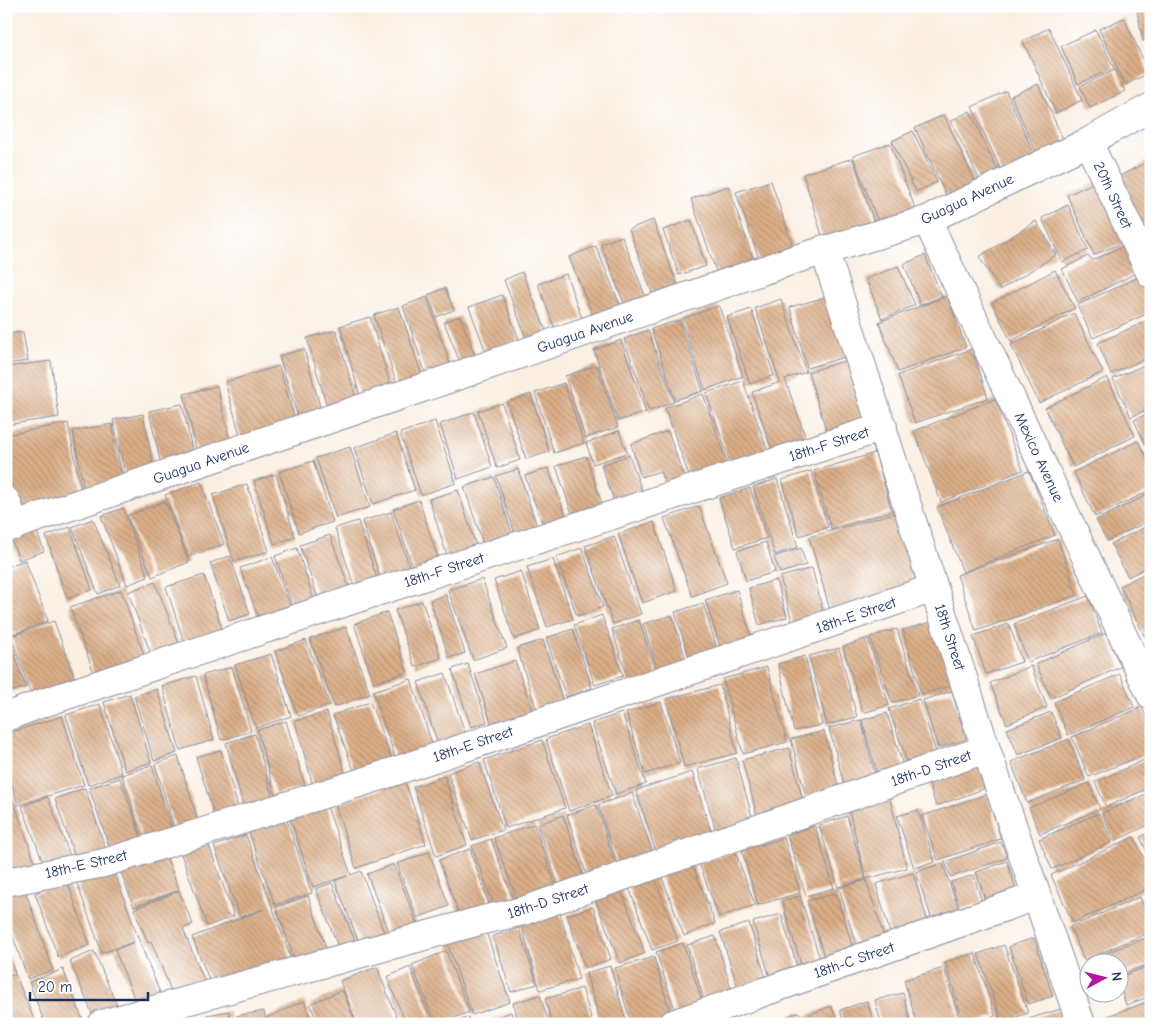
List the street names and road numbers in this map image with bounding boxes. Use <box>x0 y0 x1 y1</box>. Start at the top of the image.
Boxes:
street label: 20th Street <box>1090 159 1137 232</box>
street label: Guagua Avenue <box>918 169 1017 228</box>
street label: Guagua Avenue <box>535 307 636 357</box>
street label: Mexico Avenue <box>1010 409 1068 505</box>
street label: 18th-F Street <box>787 422 872 465</box>
street label: Guagua Avenue <box>151 438 252 488</box>
street label: 18th-F Street <box>402 548 487 591</box>
street label: 18th-E Street <box>814 593 899 637</box>
street label: 18th Street <box>931 602 969 673</box>
street label: 18th-E Street <box>431 722 516 766</box>
street label: 18th-D Street <box>888 746 974 790</box>
street label: 18th-E Street <box>43 846 129 882</box>
street label: 18th-D Street <box>505 879 591 923</box>
street label: 18th-C Street <box>811 938 897 982</box>

